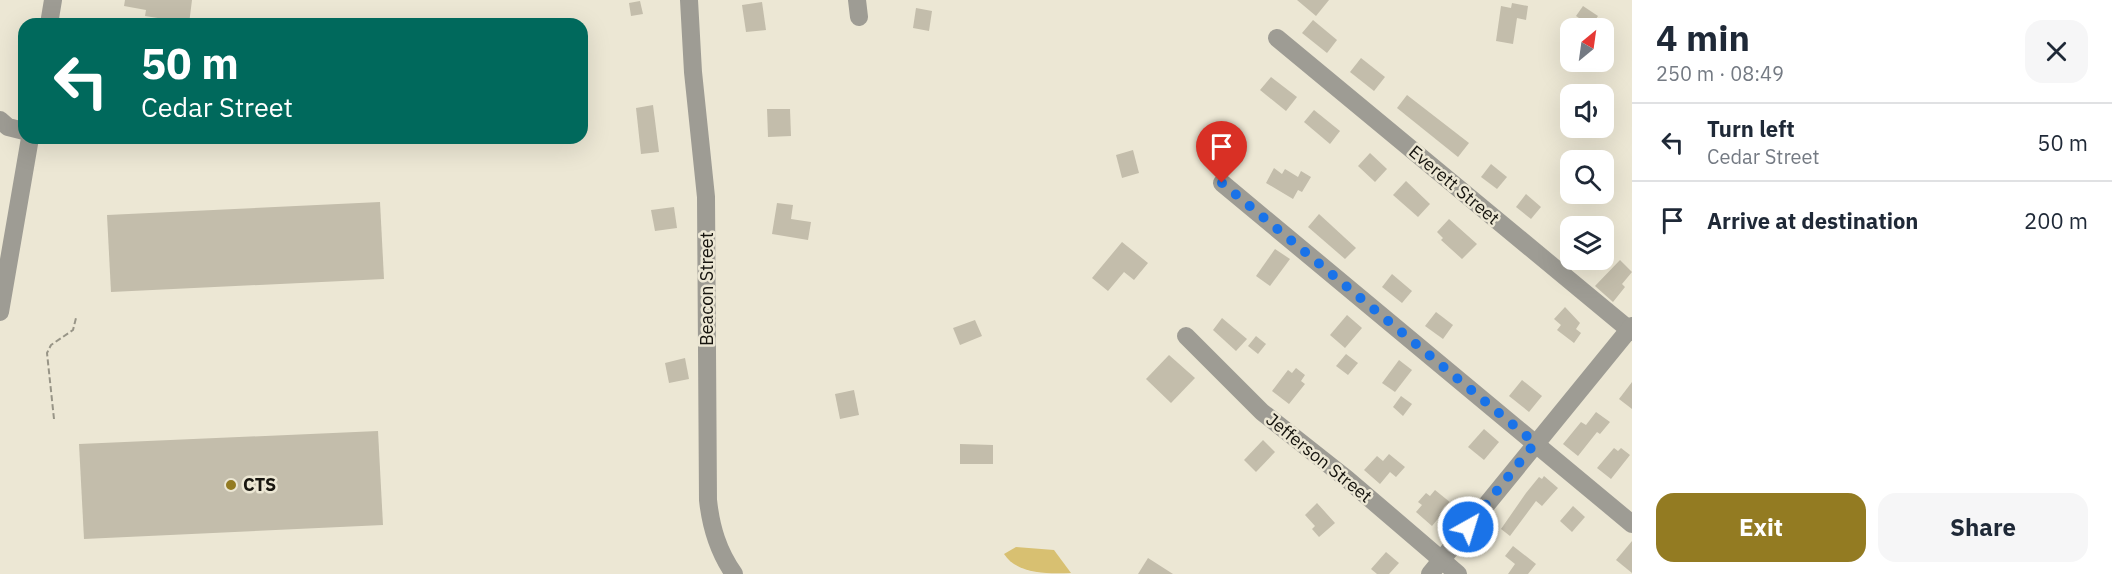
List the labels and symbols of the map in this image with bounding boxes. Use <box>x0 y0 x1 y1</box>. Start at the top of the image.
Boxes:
north arrow <box>1560 18 1614 72</box>
pin <box>1196 121 1247 183</box>
street label: Everett Street <box>1404 140 1504 229</box>
street label: Beacon Street <box>695 232 718 346</box>
street label: Jefferson Street <box>1262 408 1377 507</box>
place label: CTS <box>243 473 276 496</box>
marker: CTS <box>224 478 238 492</box>
position arrow <box>1436 495 1500 559</box>

